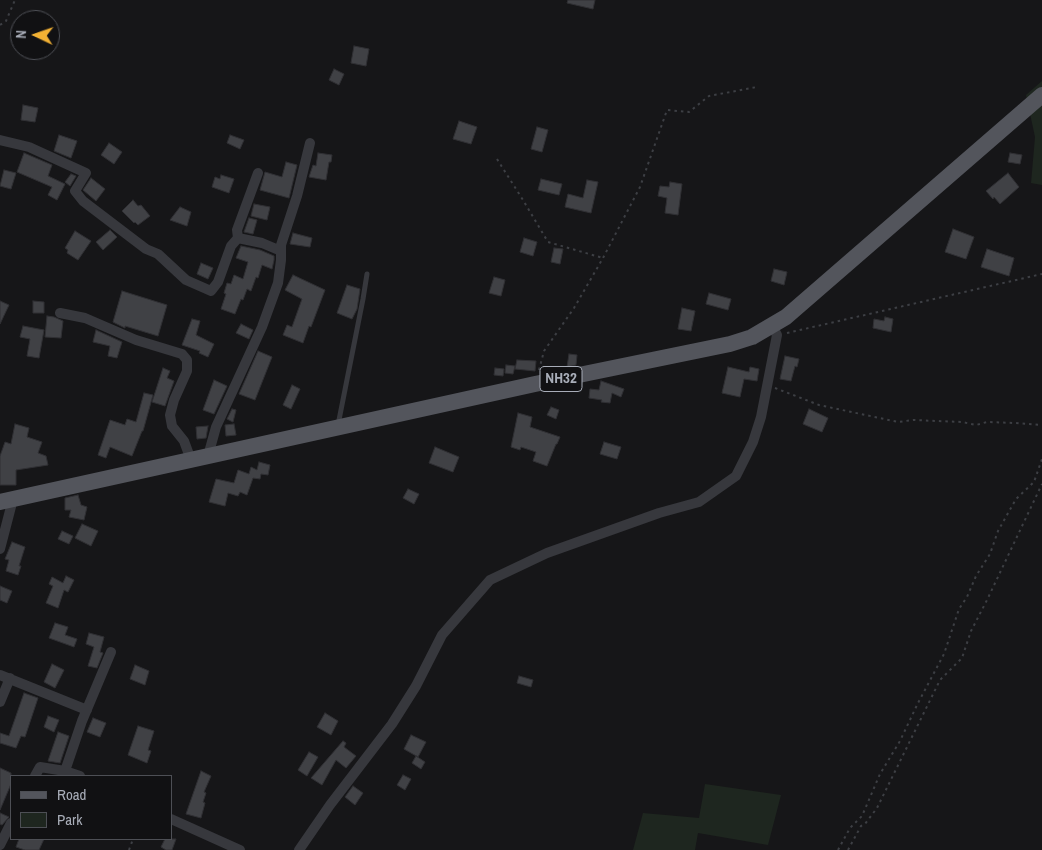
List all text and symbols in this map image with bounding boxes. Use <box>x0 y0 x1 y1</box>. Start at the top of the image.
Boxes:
north arrow <box>10 10 60 60</box>
text: N <box>12 30 30 39</box>
road number: NH32 <box>540 366 582 392</box>
legend <box>10 775 172 840</box>
text: Road <box>57 784 86 805</box>
text: Park <box>57 809 82 830</box>

